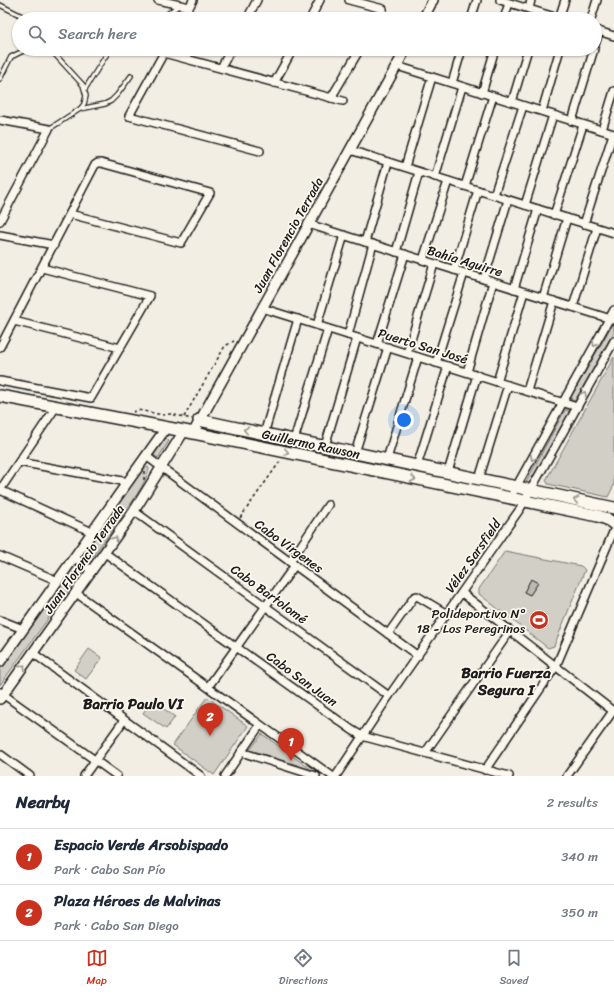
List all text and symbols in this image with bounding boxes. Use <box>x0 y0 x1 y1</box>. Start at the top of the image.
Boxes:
search box <box>12 12 602 56</box>
text: Search here <box>58 21 137 47</box>
icon: search <box>26 23 48 45</box>
street label: Juan Florencio Terrada <box>246 172 330 298</box>
street label: Bahía Aguirre <box>424 239 506 283</box>
street label: Puerto San José <box>375 321 471 371</box>
one-way arrow <box>593 340 600 347</box>
one-way arrow <box>580 391 587 398</box>
your location <box>394 410 414 430</box>
street label: Guillermo Rawson <box>260 422 362 466</box>
one-way arrow <box>243 427 249 435</box>
one-way arrow <box>282 448 289 456</box>
one-way arrow <box>530 454 538 461</box>
one-way arrow <box>410 474 416 482</box>
one-way arrow <box>573 496 579 504</box>
street label: Juan Florencio Terrada <box>37 499 131 619</box>
street label: Cabo Vírgenes <box>250 513 328 579</box>
street label: Vélez Sarsfield <box>439 513 508 598</box>
one-way arrow <box>110 536 118 543</box>
street label: Cabo Bartolomé <box>226 558 313 630</box>
place label: Polideportivo N° 18 - Los Peregrinos <box>416 602 526 640</box>
sports icon: Polideportivo N° 18 - Los Peregrinos <box>528 609 550 631</box>
street label: Cabo San Juan <box>261 645 343 713</box>
district label: Barrio Fuerza Segura I <box>461 660 551 703</box>
one-way arrow <box>18 665 25 672</box>
district label: Barrio Paulo VI <box>83 691 184 717</box>
pin: 2 <box>197 703 223 736</box>
pin: 1 <box>278 728 304 761</box>
text: Nearby <box>16 787 70 817</box>
text: 2 results <box>547 791 598 814</box>
text: Espacio Verde Arsobispado <box>54 832 228 858</box>
text: 1 <box>26 845 32 868</box>
text: 340 m <box>561 845 598 868</box>
text: Park · Cabo San Pío <box>54 858 165 881</box>
text: Plaza Héroes de Malvinas <box>54 888 220 914</box>
text: 2 <box>25 901 33 924</box>
text: 350 m <box>561 901 598 924</box>
text: Park · Cabo San Diego <box>54 914 179 937</box>
tab: Map <box>86 947 108 990</box>
tab: Directions <box>279 947 328 990</box>
tab: Saved <box>499 947 528 990</box>

